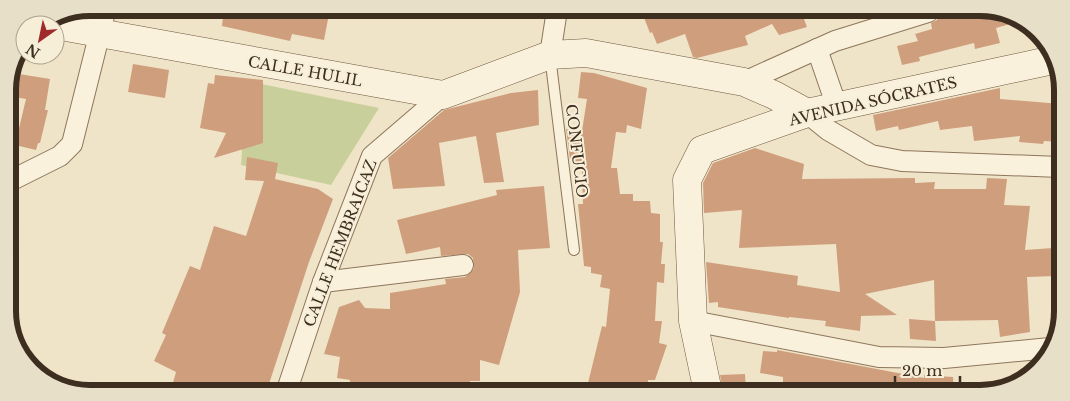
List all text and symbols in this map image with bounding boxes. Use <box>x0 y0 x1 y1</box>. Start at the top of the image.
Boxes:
north arrow <box>15 15 65 65</box>
text: N <box>22 40 43 62</box>
street label: CALLE HULIL <box>247 52 364 90</box>
street label: AVENIDA SÓCRATES <box>786 72 959 130</box>
street label: CONFUCIO <box>562 103 592 199</box>
street label: CALLE HEMBRAICAZ <box>299 157 381 329</box>
scale bar <box>895 354 960 386</box>
text: 20 m <box>902 361 942 380</box>

